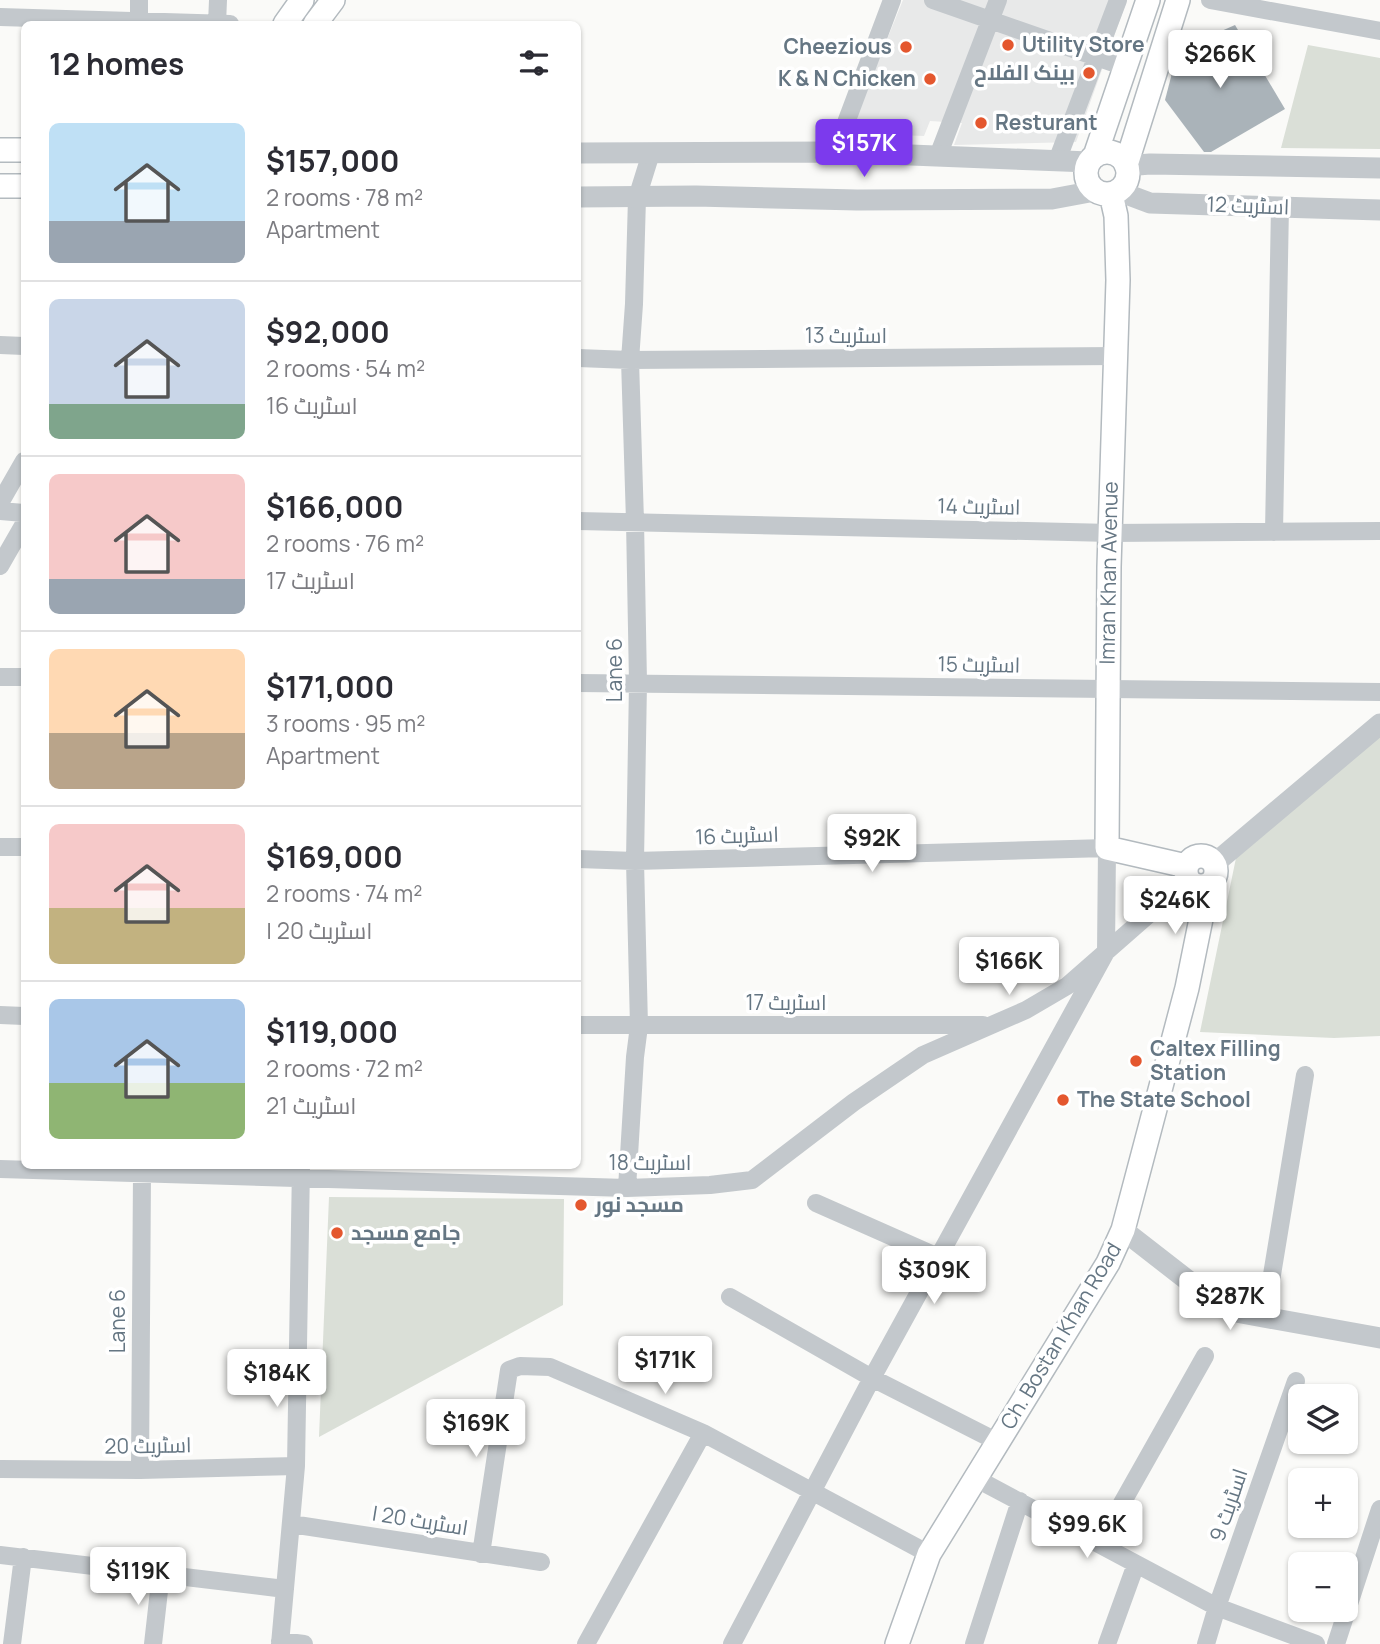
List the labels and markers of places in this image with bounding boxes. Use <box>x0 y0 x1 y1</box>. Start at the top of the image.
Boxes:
place label: Utility Store <box>1022 30 1145 58</box>
pin: $266K <box>1171 31 1269 90</box>
place label: Cheezious <box>783 32 892 60</box>
marker: Utility Store <box>1000 37 1016 53</box>
marker: Cheezious <box>898 39 914 55</box>
place label: بینک الفلاح <box>974 58 1075 87</box>
place label: K & N Chicken <box>778 64 916 92</box>
marker: بینک الفلاح <box>1081 65 1097 81</box>
marker: K & N Chicken <box>922 71 938 87</box>
place label: Resturant <box>995 108 1098 136</box>
marker: Resturant <box>973 115 989 131</box>
pin: $157K <box>815 120 913 179</box>
pin: $92K <box>831 814 913 874</box>
pin: $246K <box>1126 876 1224 936</box>
pin: $166K <box>960 937 1058 997</box>
place label: Caltex Filling Station <box>1150 1034 1281 1086</box>
marker: Caltex Filling Station <box>1128 1053 1144 1069</box>
place label: The State School <box>1077 1085 1251 1113</box>
marker: The State School <box>1055 1092 1071 1108</box>
place label: مسجد نور <box>594 1190 684 1218</box>
marker: مسجد نور <box>573 1197 589 1213</box>
place label: جامع مسجد <box>351 1218 461 1247</box>
marker: جامع مسجد <box>329 1225 345 1241</box>
pin: $309K <box>885 1246 983 1306</box>
pin: $287K <box>1181 1272 1279 1332</box>
pin: $171K <box>616 1336 714 1396</box>
pin: $184K <box>228 1350 326 1409</box>
pin: $169K <box>427 1400 525 1459</box>
pin: $99.6K <box>1030 1500 1144 1560</box>
pin: $119K <box>89 1548 187 1607</box>

